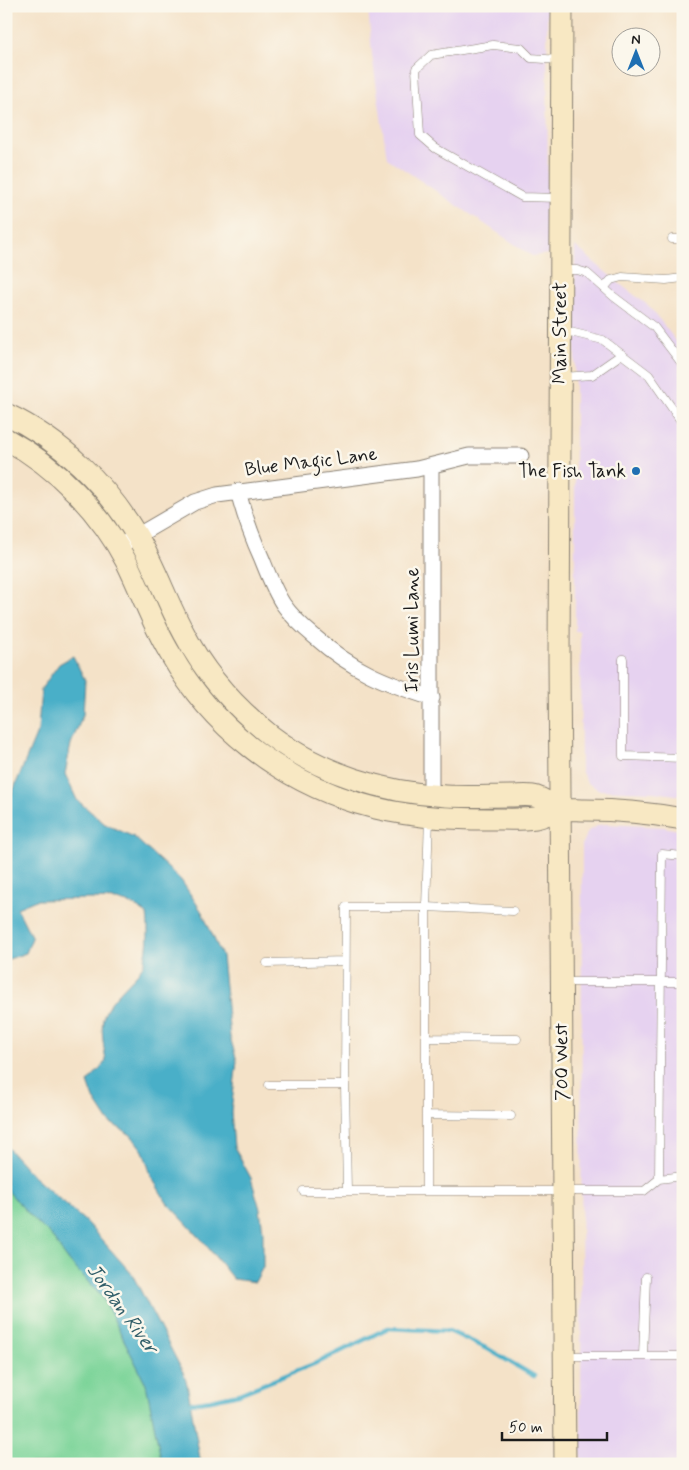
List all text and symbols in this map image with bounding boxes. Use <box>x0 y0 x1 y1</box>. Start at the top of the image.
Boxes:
north arrow <box>612 28 662 78</box>
text: N <box>631 31 641 49</box>
street label: Main Street <box>548 282 573 384</box>
street label: Blue Magic Lane <box>243 441 379 486</box>
place label: The Fish Tank <box>518 459 626 484</box>
marker: The Fish Tank <box>630 465 642 477</box>
street label: Iris Lumi Lane <box>400 568 425 692</box>
street label: 700 West <box>549 1023 575 1101</box>
water label: Jordan River <box>80 1258 165 1362</box>
scale bar <box>502 1410 606 1442</box>
text: 50 m <box>509 1418 543 1438</box>

